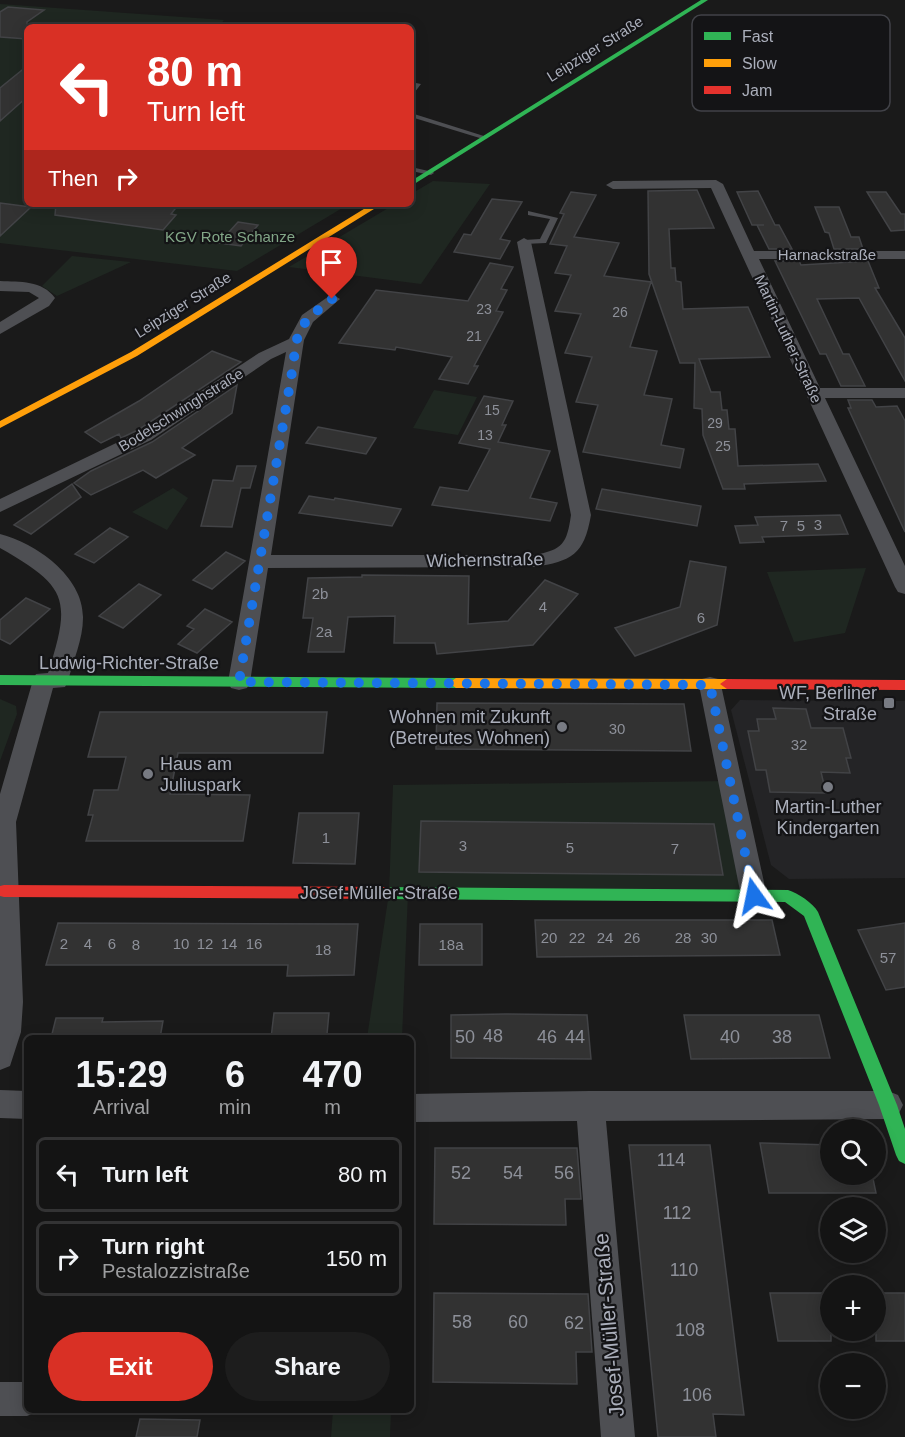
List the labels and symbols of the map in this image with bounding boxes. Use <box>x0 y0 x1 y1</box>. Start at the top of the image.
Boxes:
street label: Leipziger Straße <box>544 12 646 85</box>
legend <box>692 15 890 111</box>
text: Fast <box>742 28 774 45</box>
text: Slow <box>742 55 777 72</box>
text: Jam <box>742 82 772 99</box>
park label: KGV Rote Schanze <box>165 228 295 245</box>
pin <box>306 237 357 299</box>
street label: Harnackstraße <box>778 246 876 263</box>
street label: Leipziger Straße <box>132 268 234 341</box>
street label: Martin-Luther-Straße <box>751 272 826 405</box>
house number: 23 <box>476 301 492 317</box>
house number: 26 <box>612 304 628 320</box>
house number: 21 <box>466 328 482 344</box>
street label: Bodelschwinghstraße <box>115 364 246 455</box>
house number: 15 <box>484 402 500 418</box>
house number: 29 <box>707 415 723 431</box>
house number: 13 <box>477 427 493 443</box>
house number: 25 <box>715 438 731 454</box>
house number: 3 <box>814 516 822 533</box>
house number: 7 <box>780 517 788 534</box>
house number: 5 <box>797 517 805 534</box>
street label: Wichernstraße <box>426 549 544 571</box>
house number: 2b <box>312 585 328 602</box>
house number: 4 <box>539 598 547 615</box>
house number: 6 <box>697 609 705 626</box>
house number: 2a <box>316 623 333 640</box>
street label: Ludwig-Richter-Straße <box>39 653 219 673</box>
place label: WF, Berliner Straße <box>779 683 877 724</box>
marker: WF, Berliner Straße <box>882 696 896 710</box>
place label: Wohnen mit Zukunft (Betreutes Wohnen) <box>389 707 550 748</box>
marker: Wohnen mit Zukunft (Betreutes Wohnen) <box>555 720 569 734</box>
house number: 30 <box>609 720 625 737</box>
house number: 32 <box>791 736 807 753</box>
place label: Haus am Juliuspark <box>160 754 242 795</box>
marker: Haus am Juliuspark <box>141 767 155 781</box>
marker: Martin-Luther Kindergarten <box>821 780 835 794</box>
place label: Martin-Luther Kindergarten <box>774 797 882 838</box>
house number: 1 <box>322 829 330 846</box>
house number: 3 <box>459 837 467 854</box>
house number: 5 <box>566 839 574 856</box>
house number: 7 <box>671 840 679 857</box>
position arrow <box>722 864 786 928</box>
street label: Josef-Müller-Straße <box>300 883 458 903</box>
house number: 20 <box>541 929 557 946</box>
house number: 22 <box>569 929 585 946</box>
house number: 24 <box>597 929 613 946</box>
house number: 26 <box>624 929 640 946</box>
house number: 28 <box>675 929 691 946</box>
house number: 30 <box>701 929 717 946</box>
house number: 2 <box>60 935 68 952</box>
house number: 4 <box>84 935 92 952</box>
house number: 6 <box>108 935 116 952</box>
house number: 10 <box>173 935 189 952</box>
house number: 12 <box>197 935 213 952</box>
house number: 14 <box>221 935 237 952</box>
house number: 16 <box>246 935 262 952</box>
house number: 8 <box>132 936 140 953</box>
house number: 18a <box>438 936 464 953</box>
house number: 18 <box>315 941 331 958</box>
house number: 57 <box>880 949 896 966</box>
house number: 48 <box>483 1026 503 1046</box>
house number: 50 <box>455 1027 475 1047</box>
house number: 46 <box>537 1027 557 1047</box>
house number: 44 <box>565 1027 585 1047</box>
house number: 40 <box>720 1027 740 1047</box>
house number: 38 <box>772 1027 792 1047</box>
house number: 114 <box>657 1150 685 1170</box>
house number: 52 <box>451 1163 471 1183</box>
house number: 54 <box>503 1163 523 1183</box>
house number: 56 <box>554 1163 574 1183</box>
house number: 112 <box>663 1203 691 1223</box>
street label: Josef-Müller-Straße <box>589 1232 628 1418</box>
house number: 110 <box>670 1260 698 1280</box>
house number: 58 <box>452 1312 472 1332</box>
house number: 60 <box>508 1312 528 1332</box>
house number: 62 <box>564 1313 584 1333</box>
house number: 108 <box>675 1320 705 1340</box>
house number: 106 <box>682 1385 712 1405</box>

